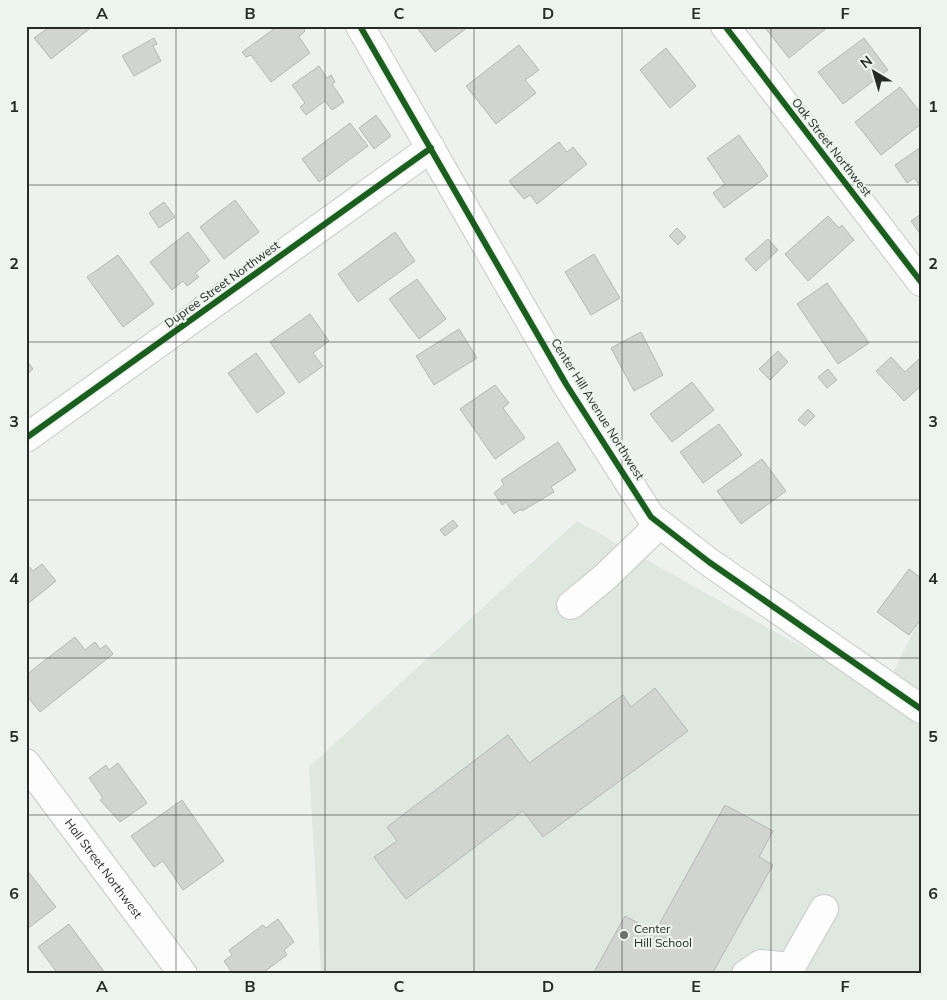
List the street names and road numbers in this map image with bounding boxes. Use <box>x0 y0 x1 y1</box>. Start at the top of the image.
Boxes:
street label: Oak Street Northwest <box>789 95 875 199</box>
street label: Dupree Street Northwest <box>162 237 282 331</box>
street label: Center Hill Avenue Northwest <box>548 336 648 482</box>
street label: Hall Street Northwest <box>62 815 146 921</box>

